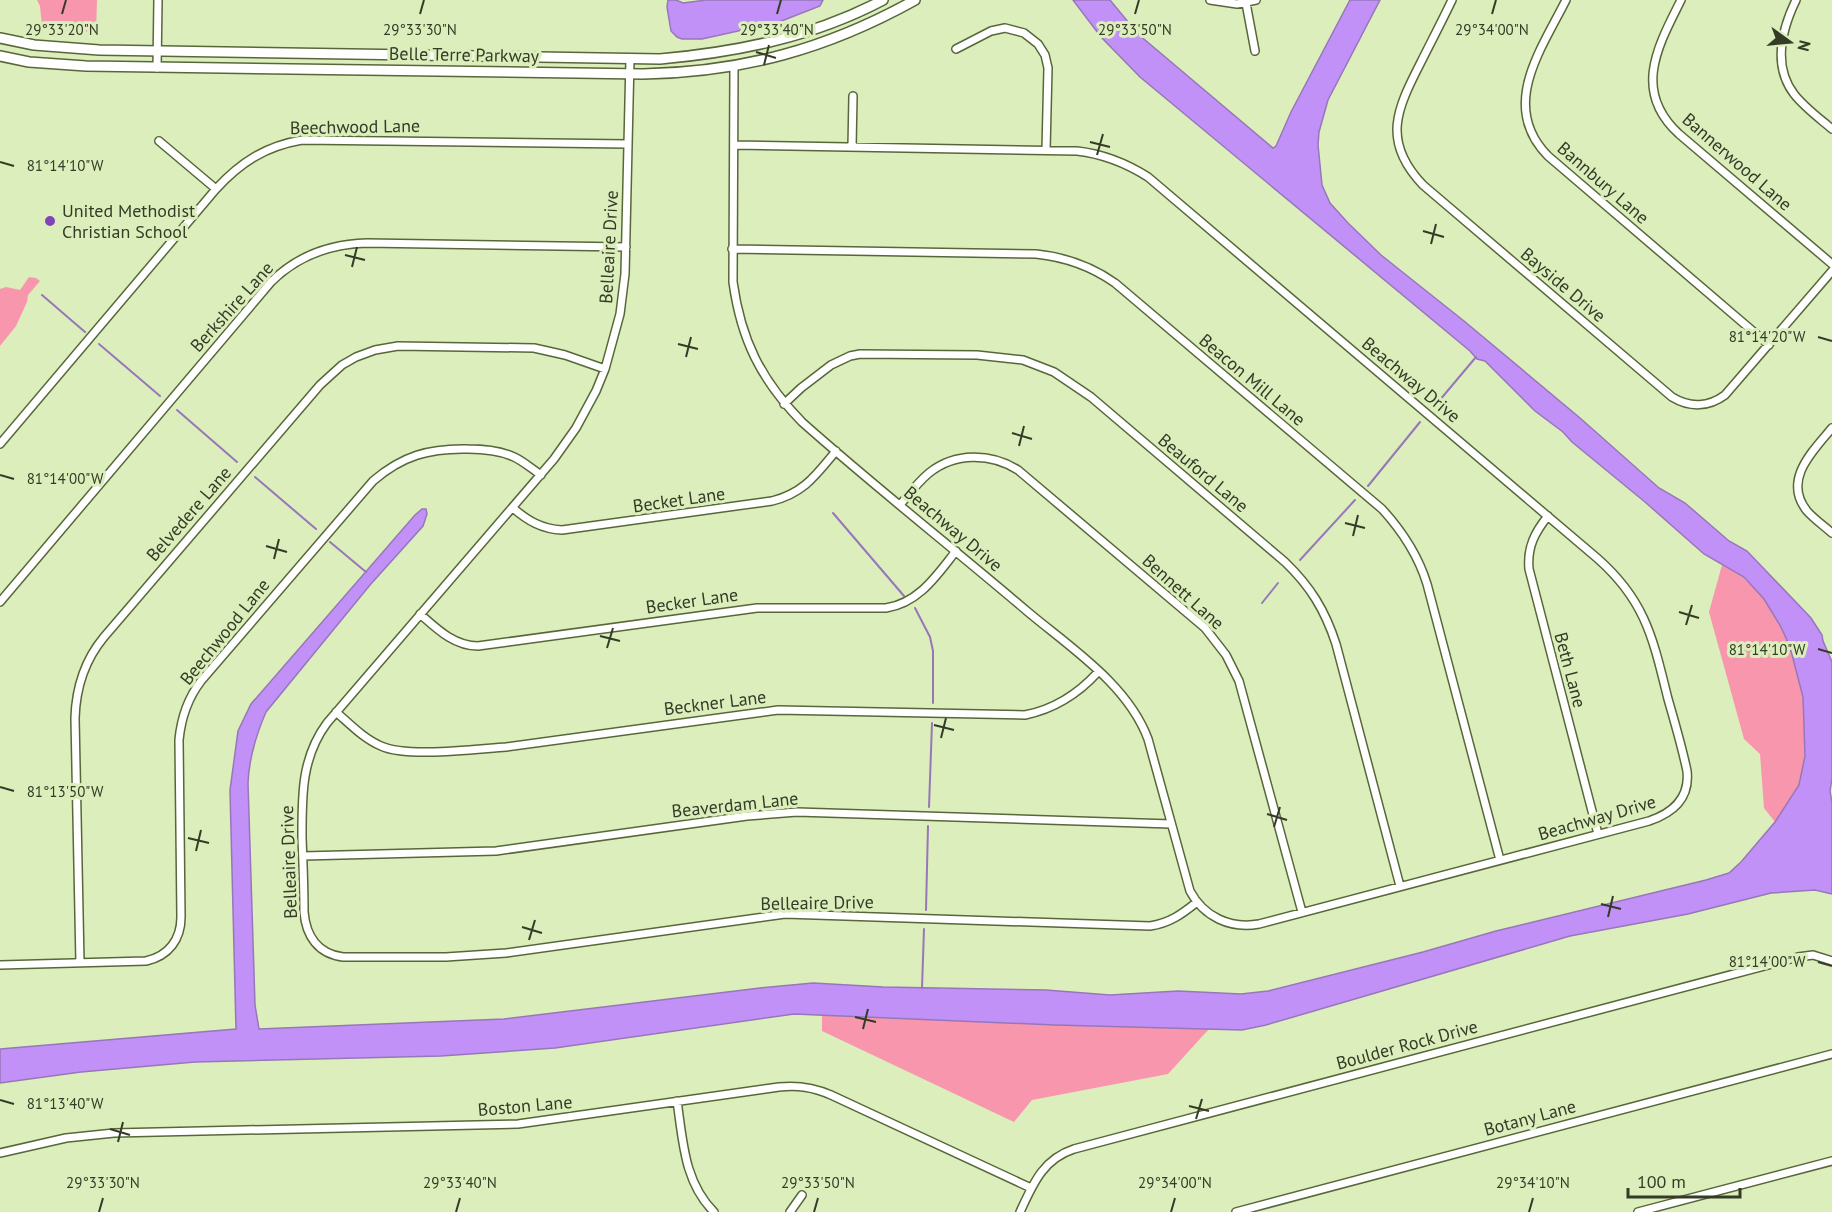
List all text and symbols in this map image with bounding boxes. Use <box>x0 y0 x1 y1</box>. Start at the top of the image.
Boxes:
north arrow <box>1760 12 1820 72</box>
text: 29°33'20"N <box>25 20 99 39</box>
text: 29°33'30"N <box>383 20 457 39</box>
text: 29°33'40"N <box>740 20 814 39</box>
text: 29°33'50"N <box>1098 20 1172 39</box>
text: 29°34'00"N <box>1455 20 1529 39</box>
text: N <box>1793 38 1816 54</box>
street label: Belle Terre Parkway <box>389 42 540 67</box>
street label: Bannerwood Lane <box>1678 108 1797 216</box>
street label: Beechwood Lane <box>290 114 420 139</box>
street label: Bannbury Lane <box>1553 137 1654 229</box>
text: 81°14'10"W <box>27 156 104 175</box>
street label: Belleaire Drive <box>594 190 623 304</box>
place label: United Methodist Christian School <box>62 199 195 243</box>
marker: United Methodist Christian School <box>43 214 57 228</box>
street label: Bayside Drive <box>1516 242 1611 327</box>
street label: Berkshire Lane <box>185 257 278 357</box>
text: 81°14'20"W <box>1729 327 1806 346</box>
street label: Beacon Mill Lane <box>1194 328 1310 431</box>
street label: Beachway Drive <box>1357 332 1465 428</box>
street label: Beauford Lane <box>1153 428 1253 517</box>
street label: Belvedere Lane <box>141 461 236 566</box>
text: 81°14'00"W <box>27 469 104 488</box>
street label: Beachway Drive <box>899 481 1007 577</box>
street label: Becket Lane <box>631 482 727 517</box>
street label: Bennett Lane <box>1138 549 1229 634</box>
street label: Beechwood Lane <box>175 574 274 689</box>
street label: Becker Lane <box>644 583 740 618</box>
street label: Beth Lane <box>1549 630 1592 710</box>
text: 81°14'10"W <box>1729 640 1806 659</box>
street label: Beckner Lane <box>662 685 767 720</box>
text: 81°13'50"W <box>27 782 104 801</box>
street label: Beaverdam Lane <box>670 786 799 823</box>
street label: Beachway Drive <box>1535 790 1658 845</box>
street label: Belleaire Drive <box>275 805 302 919</box>
street label: Belleaire Drive <box>760 890 874 915</box>
text: 81°14'00"W <box>1729 952 1806 971</box>
street label: Boulder Rock Drive <box>1334 1015 1480 1074</box>
street label: Boston Lane <box>477 1090 573 1121</box>
text: 81°13'40"W <box>27 1094 104 1113</box>
street label: Botany Lane <box>1481 1094 1578 1141</box>
scale bar <box>1628 1161 1740 1199</box>
text: 100 m <box>1637 1170 1686 1193</box>
text: 29°33'30"N <box>66 1173 140 1192</box>
text: 29°33'40"N <box>423 1173 497 1192</box>
text: 29°33'50"N <box>781 1173 855 1192</box>
text: 29°34'00"N <box>1138 1173 1212 1192</box>
text: 29°34'10"N <box>1496 1173 1570 1192</box>

